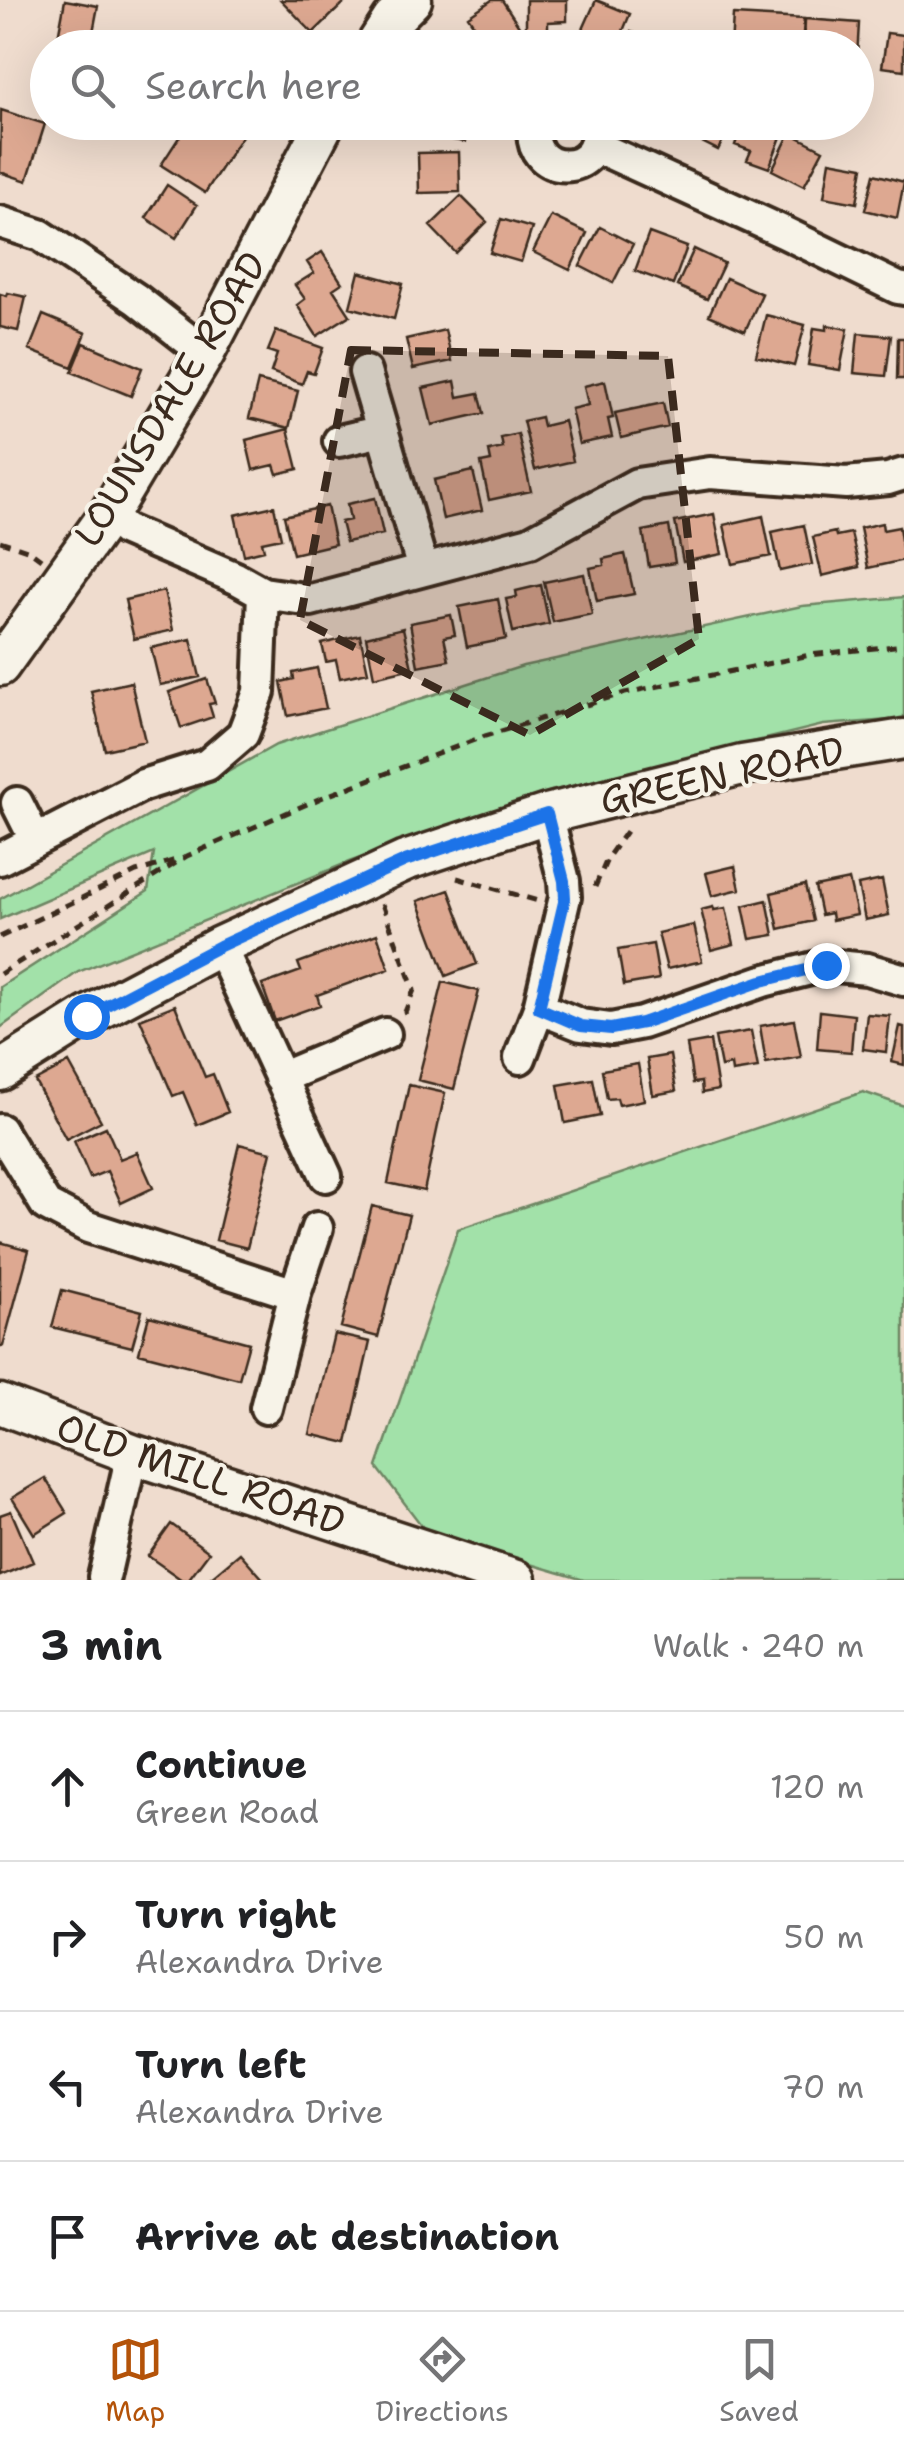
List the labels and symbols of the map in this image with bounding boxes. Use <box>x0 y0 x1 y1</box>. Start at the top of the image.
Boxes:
street label: LOUNSDALE ROAD <box>62 242 278 556</box>
street label: GREEN ROAD <box>595 724 849 826</box>
route end <box>804 943 850 989</box>
route start <box>64 994 110 1040</box>
street label: OLD MILL ROAD <box>50 1401 352 1547</box>

